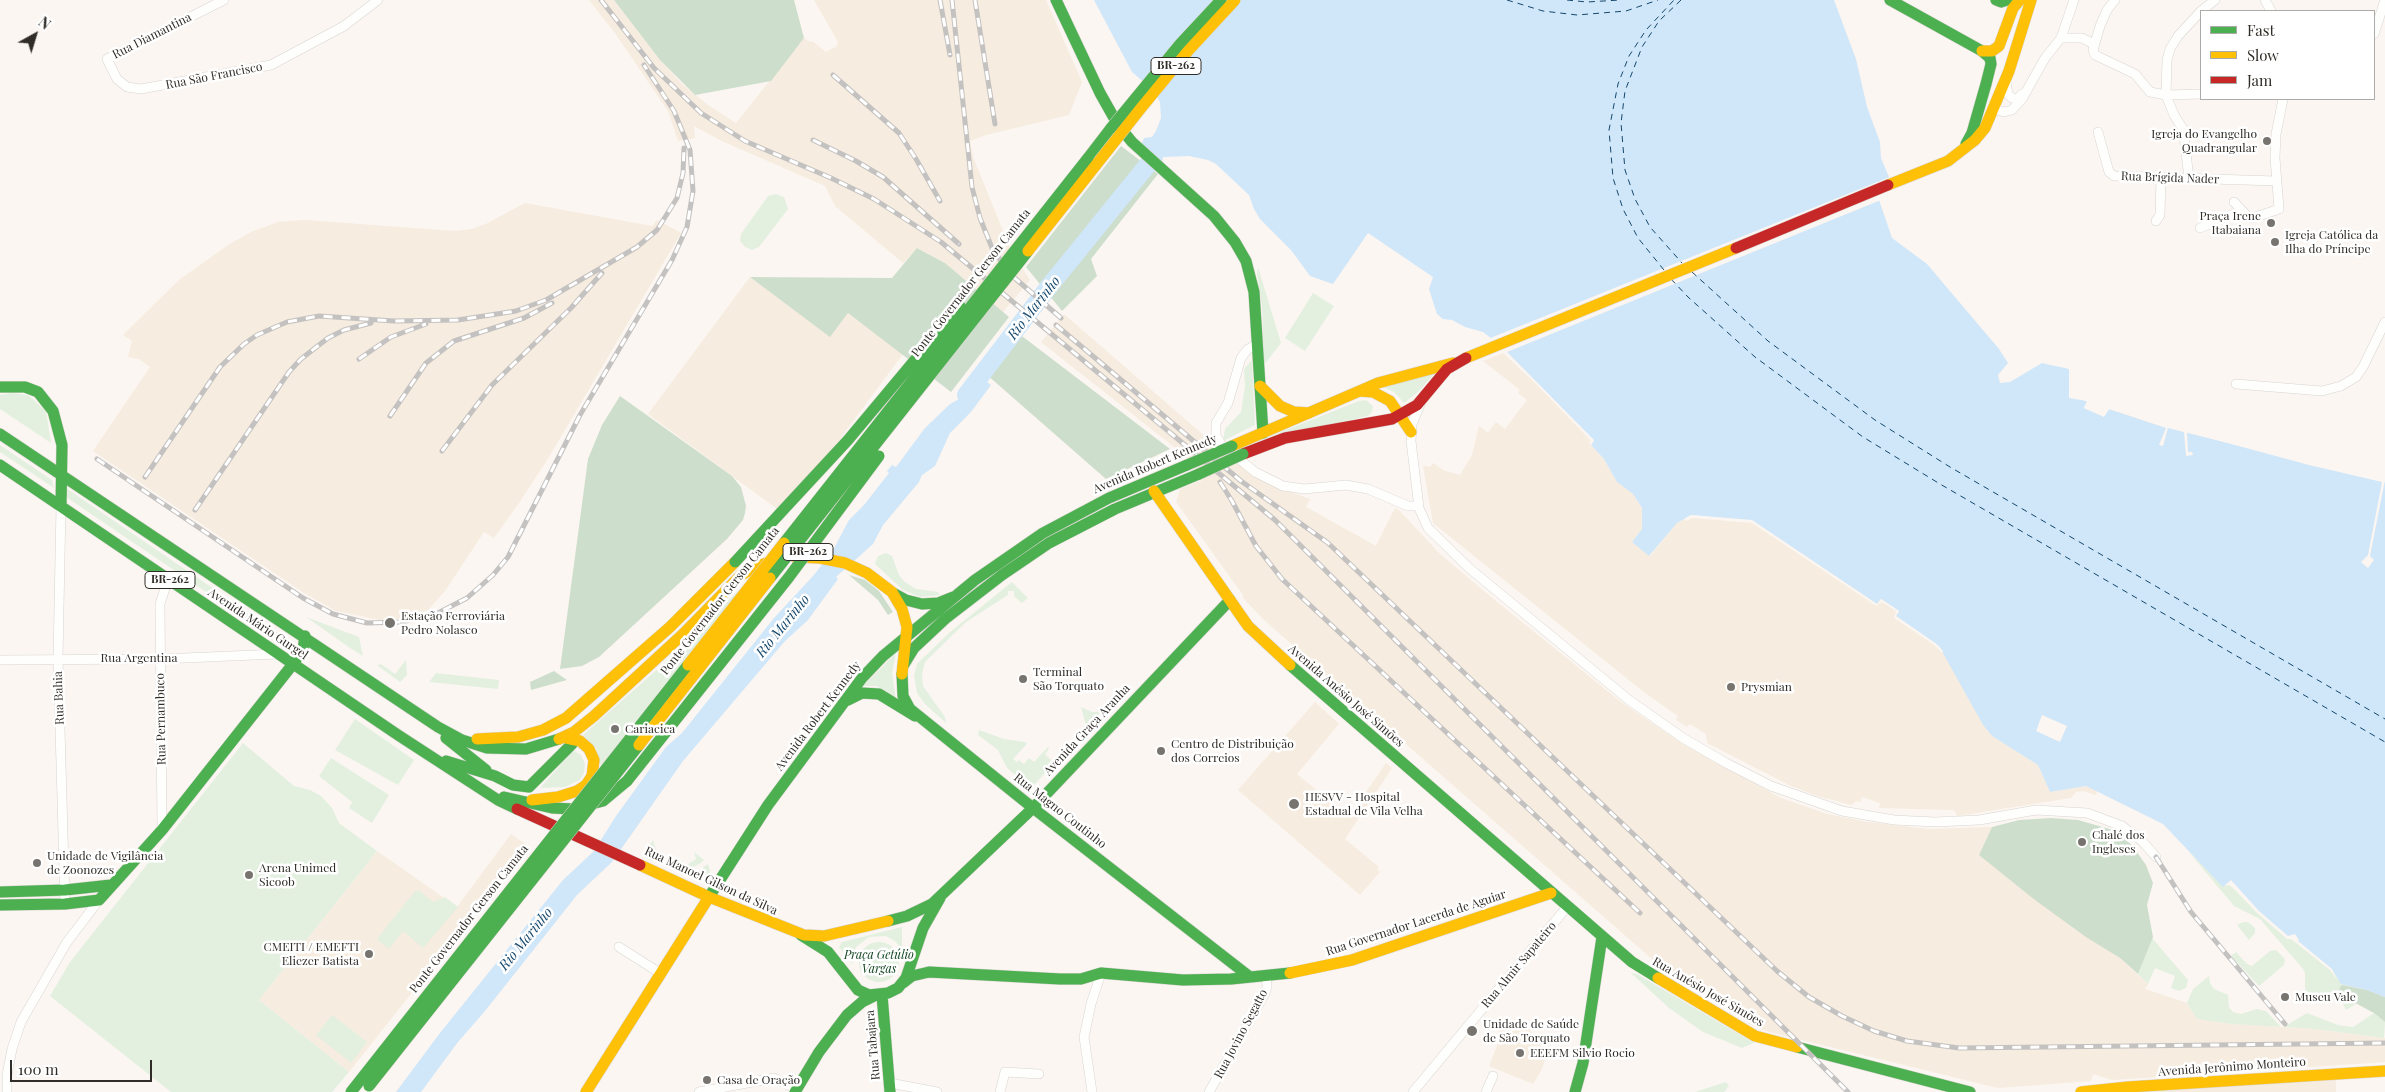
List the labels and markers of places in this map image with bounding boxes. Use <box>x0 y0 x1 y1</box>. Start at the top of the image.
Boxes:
place label: Igreja do Evangelho Quadrangular <box>2151 127 2257 155</box>
marker: Igreja do Evangelho Quadrangular <box>2261 135 2273 147</box>
place label: Praça Irene Itabaiana <box>2199 209 2261 237</box>
marker: Praça Irene Itabaiana <box>2265 217 2277 229</box>
place label: Igreja Católica da Ilha do Príncipe <box>2285 228 2378 256</box>
marker: Igreja Católica da Ilha do Príncipe <box>2269 236 2281 248</box>
place label: Estação Ferroviária Pedro Nolasco <box>401 609 505 637</box>
marker: Estação Ferroviária Pedro Nolasco <box>383 616 397 630</box>
place label: Terminal São Torquato <box>1033 665 1104 693</box>
marker: Terminal São Torquato <box>1017 673 1029 685</box>
place label: Prysmian <box>1741 680 1792 694</box>
marker: Prysmian <box>1725 681 1737 693</box>
place label: Cariacica <box>625 722 675 736</box>
marker: Cariacica <box>609 723 621 735</box>
place label: Centro de Distribuição dos Correios <box>1171 737 1294 765</box>
marker: Centro de Distribuição dos Correios <box>1155 745 1167 757</box>
place label: HESVV - Hospital Estadual de Vila Velha <box>1305 790 1423 818</box>
marker: HESVV - Hospital Estadual de Vila Velha <box>1287 797 1301 811</box>
place label: Chalé dos Ingleses <box>2092 828 2145 856</box>
marker: Chalé dos Ingleses <box>2076 836 2088 848</box>
place label: Unidade de Vigilância de Zoonozes <box>47 849 163 877</box>
marker: Unidade de Vigilância de Zoonozes <box>31 857 43 869</box>
place label: Arena Unimed Sicoob <box>259 861 336 889</box>
marker: Arena Unimed Sicoob <box>243 869 255 881</box>
place label: CMEITI / EMEFTI Eliezer Batista <box>264 940 359 968</box>
marker: CMEITI / EMEFTI Eliezer Batista <box>363 948 375 960</box>
place label: Museu Vale <box>2295 990 2356 1004</box>
marker: Museu Vale <box>2279 991 2291 1003</box>
place label: Unidade de Saúde de São Torquato <box>1483 1017 1579 1045</box>
marker: Unidade de Saúde de São Torquato <box>1465 1024 1479 1038</box>
place label: EEEFM Silvio Rocio <box>1530 1046 1635 1060</box>
marker: EEEFM Silvio Rocio <box>1514 1047 1526 1059</box>
place label: Casa de Oração <box>717 1073 800 1087</box>
marker: Casa de Oração <box>701 1074 713 1086</box>

